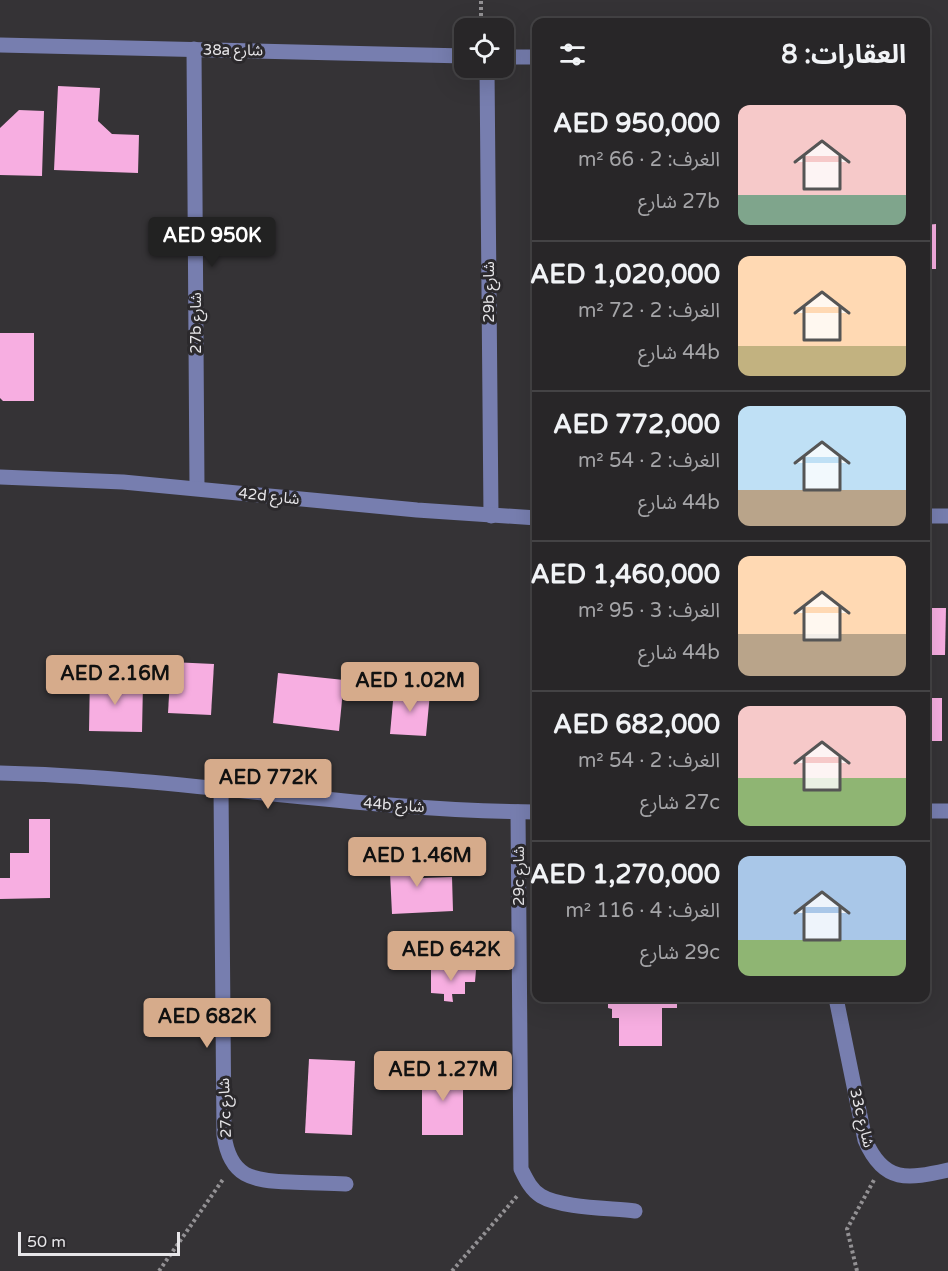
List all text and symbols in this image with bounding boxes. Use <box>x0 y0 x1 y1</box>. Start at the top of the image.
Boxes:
map controls <box>454 18 514 78</box>
button: locate <box>454 18 514 78</box>
icon: filters <box>556 38 589 71</box>
text: العقارات: 8 <box>781 39 906 70</box>
street label: 38a شارع <box>203 40 264 63</box>
text: AED 950,000 <box>553 108 720 139</box>
icon: home <box>786 129 858 201</box>
text: الغرف: 2 · 66 m² <box>578 148 720 172</box>
text: 27b شارع <box>638 190 720 214</box>
pin: AED 950K <box>150 217 274 268</box>
text: AED 950K <box>163 224 261 248</box>
text: AED 1,020,000 <box>530 259 720 290</box>
street label: 29b شارع <box>480 261 501 323</box>
icon: home <box>786 280 858 352</box>
street label: 27b شارع <box>187 292 208 354</box>
text: الغرف: 2 · 72 m² <box>578 299 720 323</box>
text: 44b شارع <box>638 341 720 365</box>
text: AED 772,000 <box>553 409 720 440</box>
icon: home <box>786 430 858 502</box>
text: الغرف: 2 · 54 m² <box>578 449 720 473</box>
street label: 42d شارع <box>237 484 301 511</box>
text: 44b شارع <box>638 491 720 515</box>
text: AED 1,460,000 <box>530 559 720 590</box>
icon: home <box>786 580 858 652</box>
text: الغرف: 3 · 95 m² <box>578 599 720 623</box>
text: 44b شارع <box>638 641 720 665</box>
pin: AED 2.16M <box>46 655 184 706</box>
text: AED 2.16M <box>60 662 170 686</box>
pin: AED 1.02M <box>341 662 479 713</box>
text: AED 1.02M <box>355 669 465 693</box>
text: AED 682,000 <box>553 709 720 740</box>
icon: home <box>786 730 858 802</box>
text: الغرف: 2 · 54 m² <box>578 749 720 773</box>
pin: AED 772K <box>206 759 330 810</box>
text: AED 772K <box>219 766 317 790</box>
text: 27c شارع <box>640 791 720 815</box>
street label: 44b شارع <box>363 794 426 819</box>
pin: AED 1.46M <box>348 837 486 888</box>
text: AED 1.46M <box>362 844 472 868</box>
street label: 29c شارع <box>510 846 531 906</box>
text: AED 1,270,000 <box>530 859 720 890</box>
icon: home <box>786 880 858 952</box>
text: الغرف: 4 · 116 m² <box>565 899 720 923</box>
pin: AED 642K <box>389 931 513 982</box>
text: AED 642K <box>402 938 500 962</box>
text: 29c شارع <box>640 941 720 965</box>
pin: AED 682K <box>145 998 269 1049</box>
text: AED 682K <box>158 1005 256 1029</box>
pin: AED 1.27M <box>374 1051 512 1102</box>
text: AED 1.27M <box>388 1058 498 1082</box>
street label: 27c شارع <box>215 1077 238 1138</box>
street label: 33c شارع <box>843 1087 878 1150</box>
scale bar <box>18 1229 180 1256</box>
text: 50 m <box>27 1232 66 1252</box>

